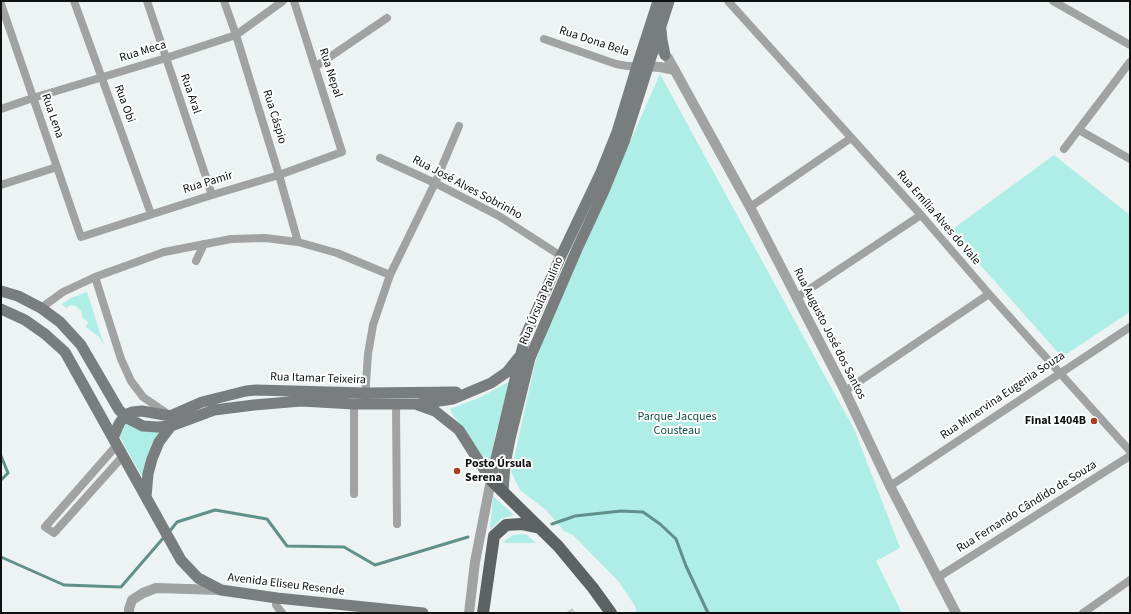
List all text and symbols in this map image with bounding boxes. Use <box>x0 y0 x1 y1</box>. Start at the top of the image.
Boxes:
street label: Rua Dona Bela <box>557 24 631 60</box>
street label: Rua Meca <box>118 38 168 66</box>
street label: Rua Nepal <box>315 46 345 100</box>
street label: Rua Aral <box>176 72 204 116</box>
street label: Rua Obi <box>111 83 137 125</box>
street label: Rua Cáspio <box>259 88 289 146</box>
street label: Rua Lena <box>38 92 66 140</box>
street label: Rua José Alves Sobrinho <box>410 153 524 223</box>
street label: Rua Emília Alves do Vale <box>893 168 983 268</box>
street label: Rua Pamir <box>181 169 235 197</box>
street label: Rua Úrsula Paulino <box>517 255 567 347</box>
street label: Rua Augusto José dos Santos <box>790 266 868 402</box>
street label: Rua Minervina Eugenia Souza <box>938 349 1068 443</box>
street label: Rua Itamar Teixeira <box>270 370 366 388</box>
park label: Parque Jacques Cousteau <box>637 410 717 438</box>
place label: Final 1404B <box>1025 414 1086 428</box>
marker: Final 1404B <box>1089 416 1099 426</box>
place label: Posto Úrsula Serena <box>465 457 532 485</box>
street label: Rua Fernando Cândido de Souza <box>954 458 1100 556</box>
marker: Posto Úrsula Serena <box>452 466 462 476</box>
street label: Avenida Eliseu Resende <box>227 571 345 599</box>

